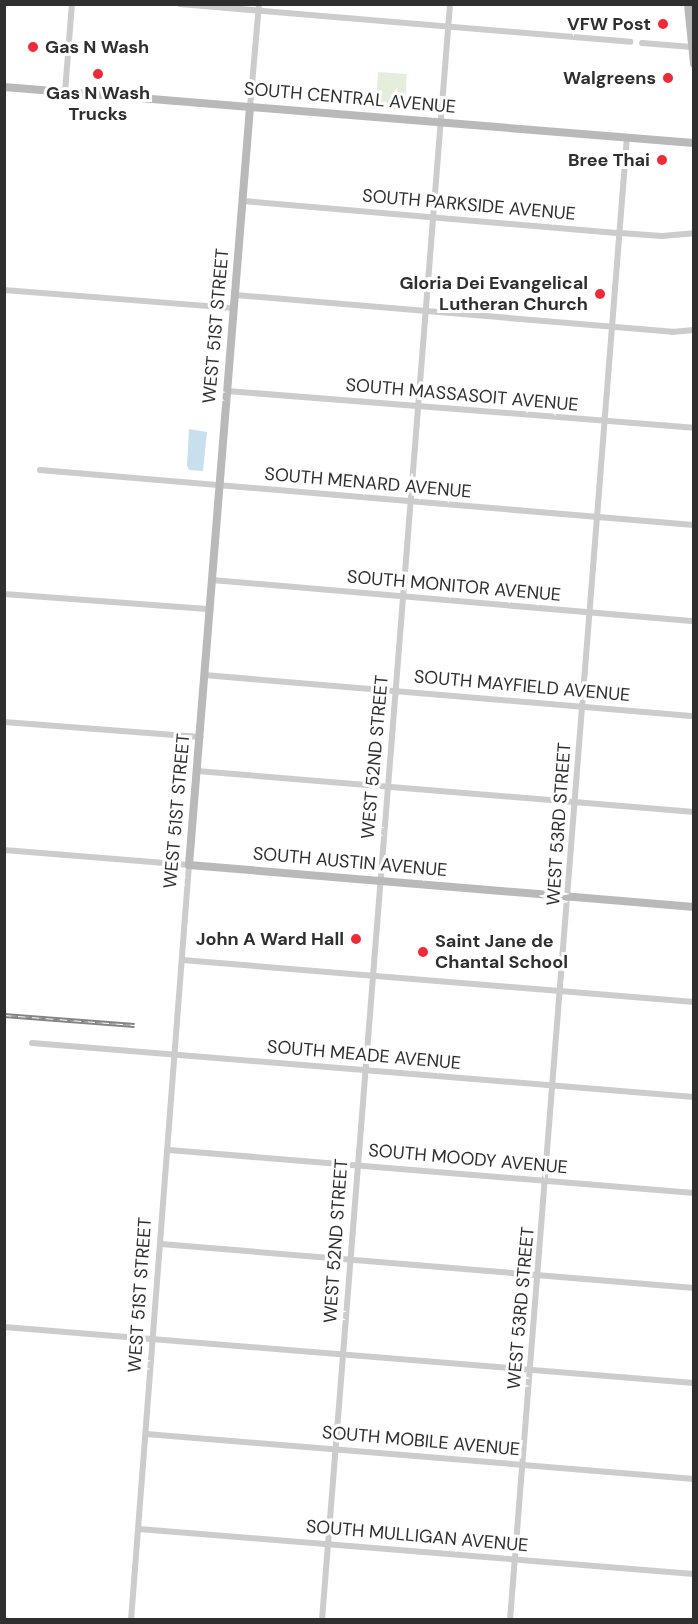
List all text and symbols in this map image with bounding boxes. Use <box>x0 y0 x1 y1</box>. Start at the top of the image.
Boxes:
place label: VFW Post <box>567 13 651 35</box>
marker: VFW Post <box>656 17 670 31</box>
place label: Gas N Wash <box>45 36 149 58</box>
marker: Gas N Wash <box>26 40 40 54</box>
marker: Gas N Wash Trucks <box>91 67 105 81</box>
place label: Walgreens <box>563 67 656 89</box>
marker: Walgreens <box>661 71 675 85</box>
street label: SOUTH CENTRAL AVENUE <box>243 78 457 118</box>
place label: Gas N Wash Trucks <box>46 83 150 125</box>
place label: Bree Thai <box>568 149 650 171</box>
marker: Bree Thai <box>655 153 669 167</box>
street label: SOUTH PARKSIDE AVENUE <box>361 185 577 225</box>
street label: WEST 51ST STREET <box>198 248 234 404</box>
place label: Gloria Dei Evangelical Lutheran Church <box>399 273 588 316</box>
marker: Gloria Dei Evangelical Lutheran Church <box>593 287 607 301</box>
street label: SOUTH MASSASOIT AVENUE <box>345 374 579 416</box>
street label: SOUTH MENARD AVENUE <box>264 463 472 503</box>
street label: SOUTH MONITOR AVENUE <box>346 566 562 606</box>
street label: SOUTH MAYFIELD AVENUE <box>413 666 631 706</box>
street label: WEST 52ND STREET <box>357 674 393 840</box>
street label: WEST 51ST STREET <box>159 733 195 889</box>
street label: WEST 53RD STREET <box>543 742 575 906</box>
street label: SOUTH AUSTIN AVENUE <box>252 843 448 881</box>
place label: John A Ward Hall <box>196 928 344 950</box>
place label: Saint Jane de Chantal School <box>435 931 568 974</box>
marker: John A Ward Hall <box>349 932 363 946</box>
marker: Saint Jane de Chantal School <box>416 945 430 959</box>
street label: SOUTH MEADE AVENUE <box>266 1036 462 1074</box>
street label: SOUTH MOODY AVENUE <box>368 1140 568 1178</box>
street label: WEST 52ND STREET <box>319 1158 353 1324</box>
street label: WEST 51ST STREET <box>124 1217 156 1373</box>
street label: WEST 53RD STREET <box>503 1226 539 1390</box>
street label: SOUTH MOBILE AVENUE <box>321 1422 521 1460</box>
street label: SOUTH MULLIGAN AVENUE <box>305 1516 529 1556</box>

